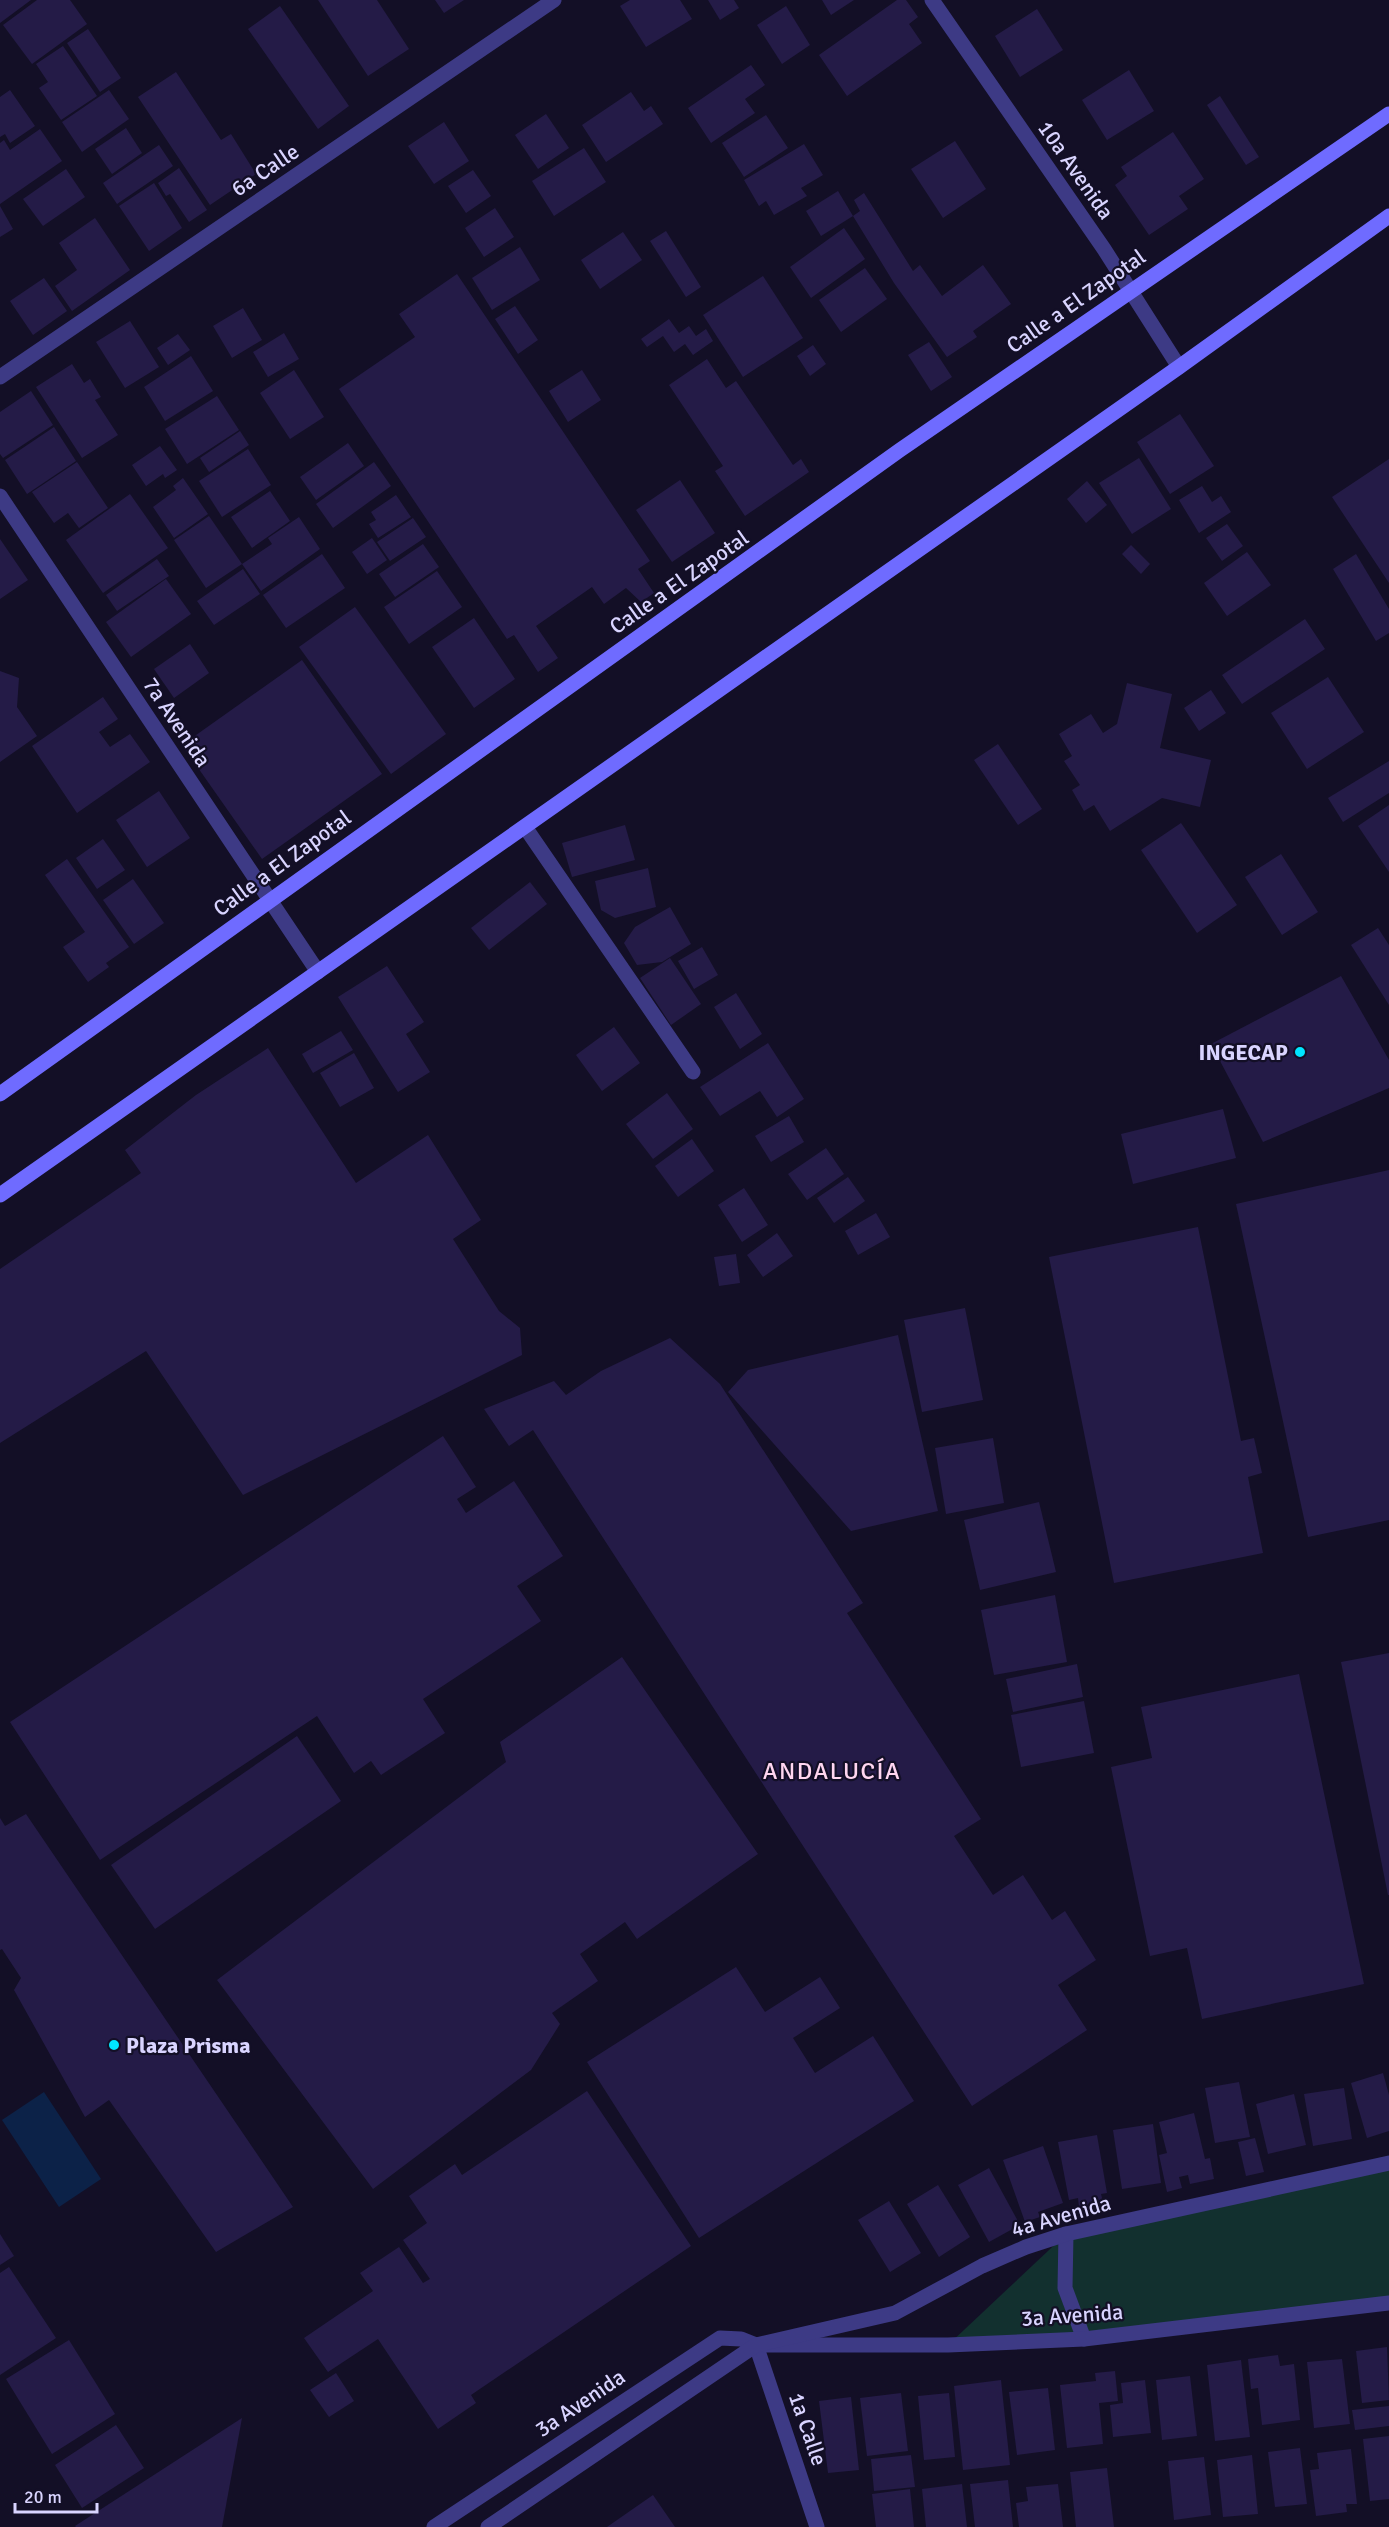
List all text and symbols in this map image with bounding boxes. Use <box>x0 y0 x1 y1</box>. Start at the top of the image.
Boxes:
street label: 10a Avenida <box>1032 115 1120 225</box>
street label: 6a Calle <box>226 138 304 202</box>
street label: Calle a El Zapotal <box>1001 243 1151 359</box>
street label: Calle a El Zapotal <box>604 524 754 640</box>
street label: 7a Avenida <box>137 672 217 772</box>
street label: Calle a El Zapotal <box>208 804 356 922</box>
place label: INGECAP <box>1199 1039 1288 1066</box>
marker: INGECAP <box>1293 1045 1307 1059</box>
district label: ANDALUCÍA <box>763 1756 901 1786</box>
place label: Plaza Prisma <box>126 2032 250 2059</box>
marker: Plaza Prisma <box>107 2038 121 2052</box>
street label: 4a Avenida <box>1008 2189 1114 2243</box>
street label: 3a Avenida <box>1020 2298 1124 2332</box>
street label: 3a Avenida <box>530 2363 630 2443</box>
street label: 1a Calle <box>783 2389 833 2469</box>
scale bar <box>15 2476 98 2514</box>
text: 20 m <box>24 2486 62 2508</box>

